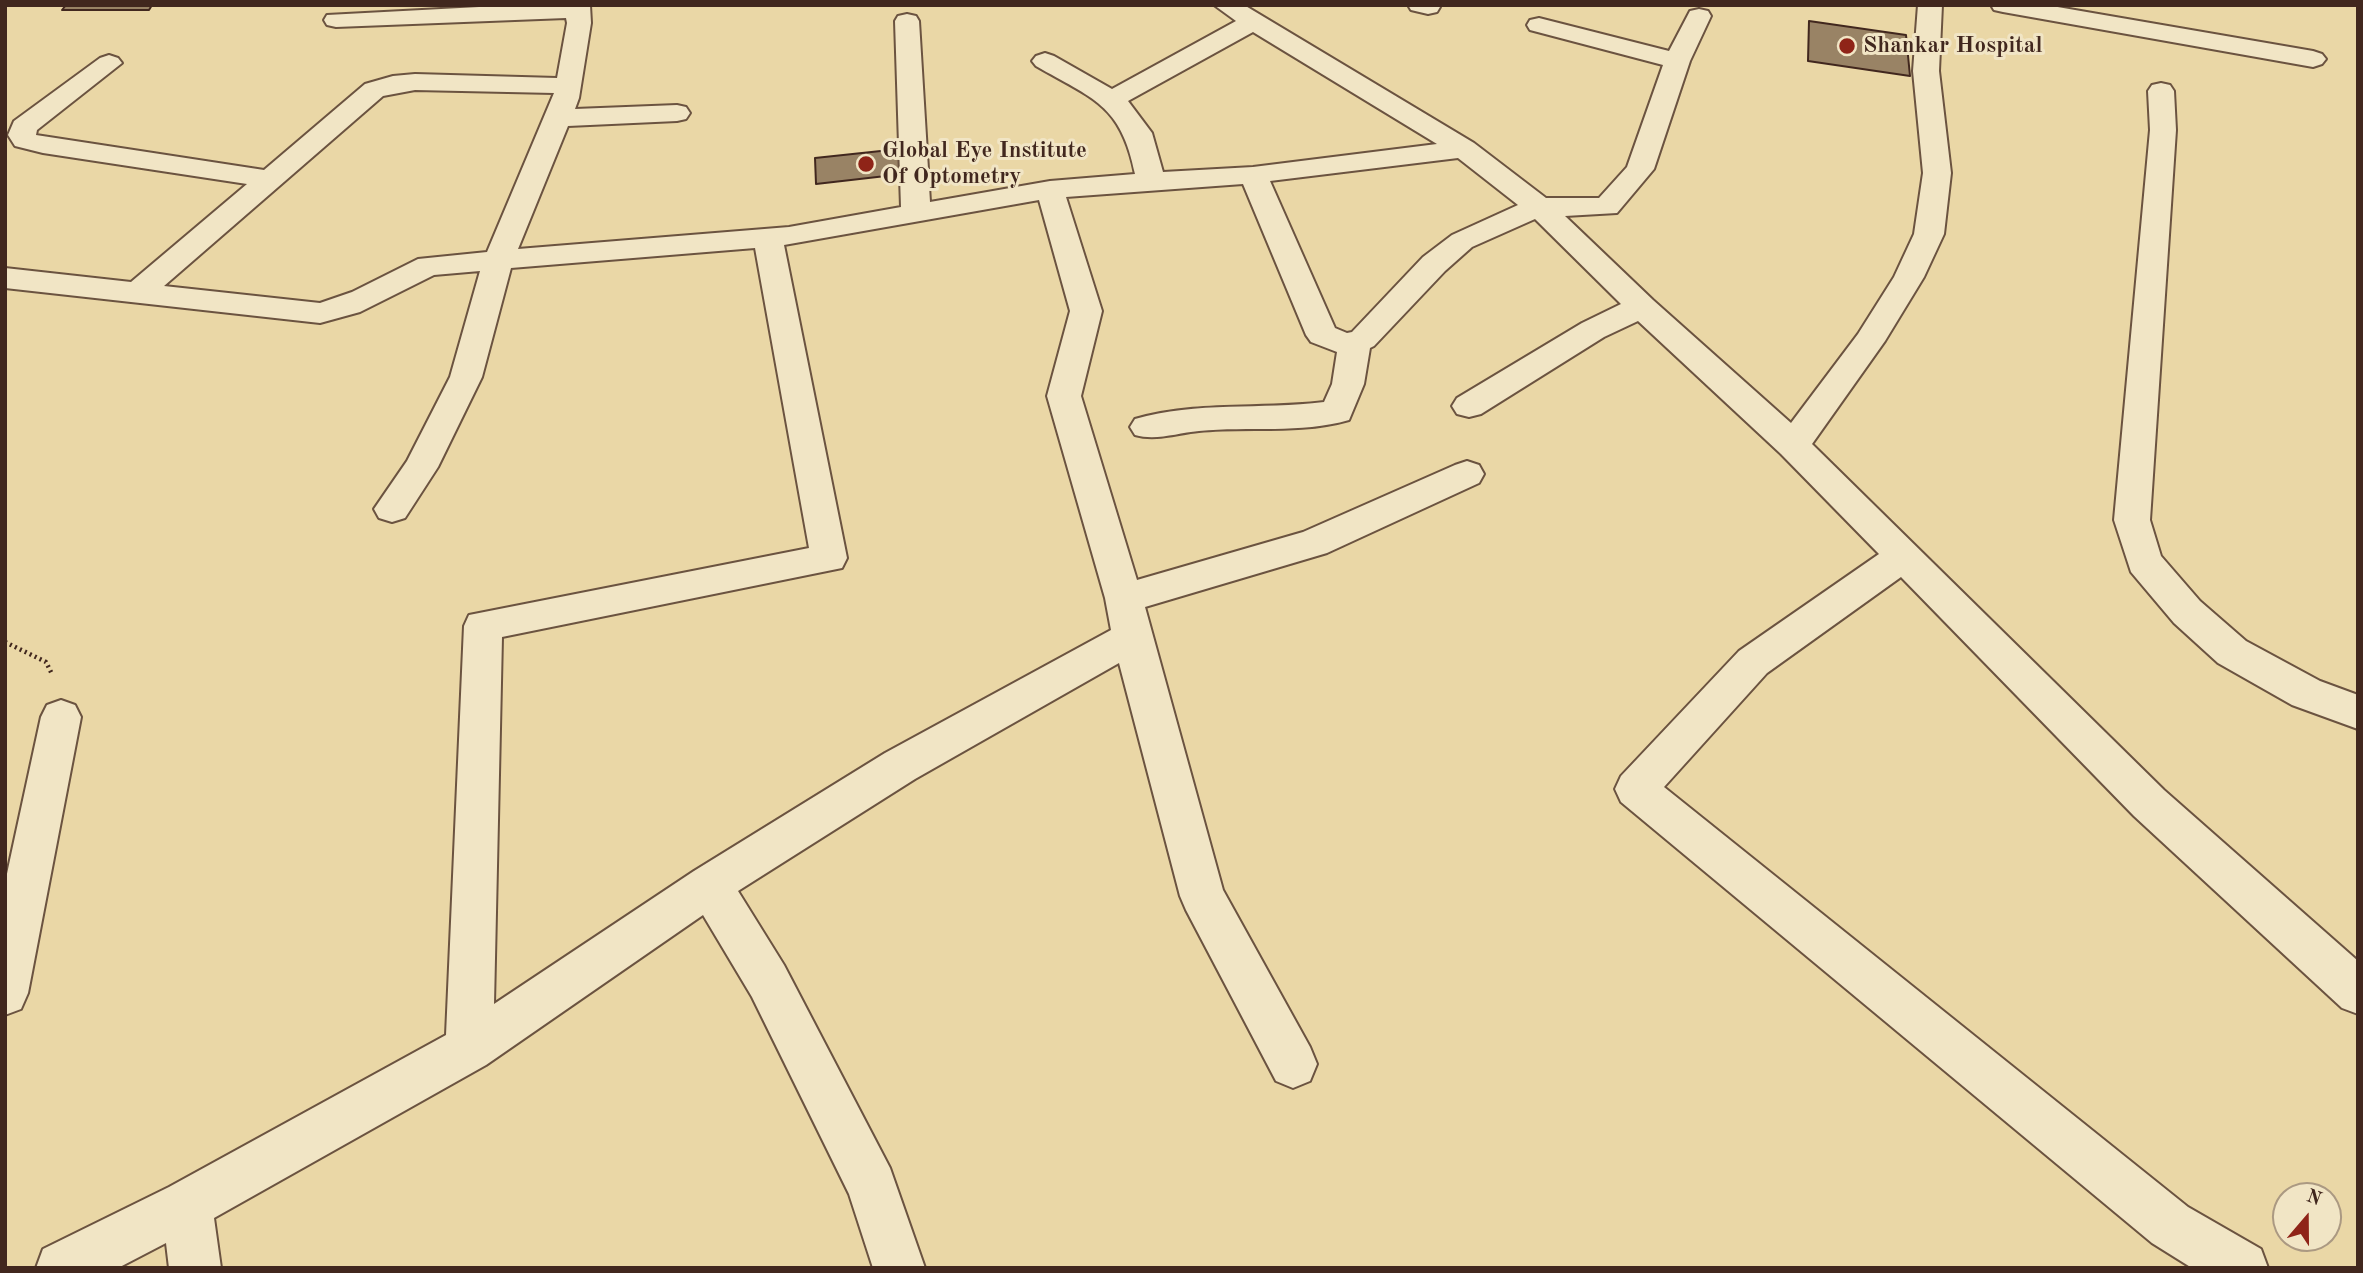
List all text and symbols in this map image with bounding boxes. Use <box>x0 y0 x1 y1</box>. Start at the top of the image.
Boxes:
place label: Shankar Hospital <box>1863 32 2042 60</box>
marker: Shankar Hospital <box>1837 36 1857 56</box>
place label: Global Eye Institute Of Optometry <box>882 137 1087 191</box>
marker: Global Eye Institute Of Optometry <box>856 154 876 174</box>
north arrow <box>2272 1182 2342 1252</box>
text: N <box>2304 1187 2324 1210</box>

